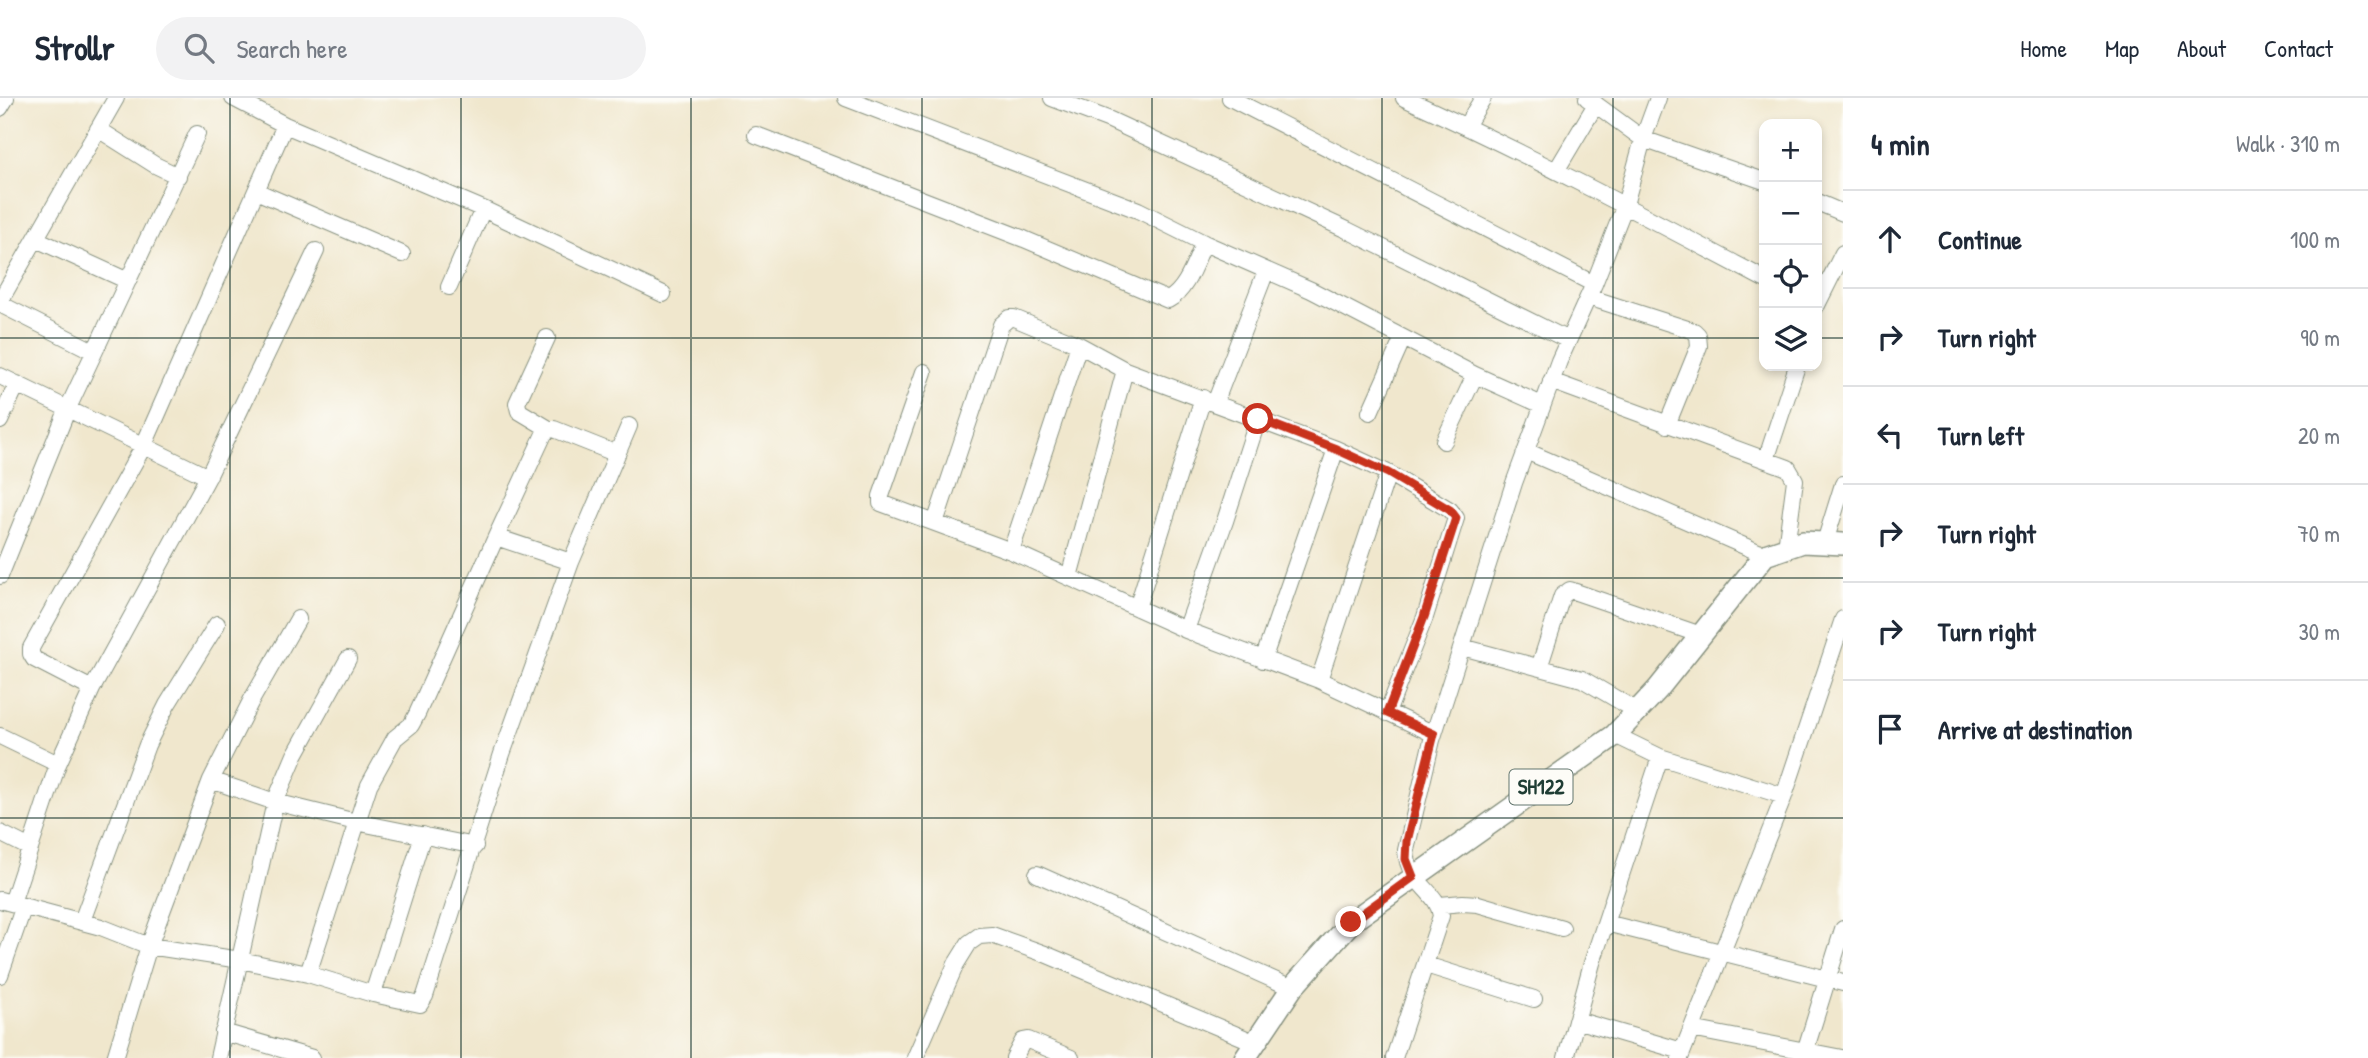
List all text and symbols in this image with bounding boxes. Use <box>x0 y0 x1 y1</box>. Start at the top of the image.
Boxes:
search box <box>156 17 646 80</box>
text: Strollr <box>35 26 114 70</box>
icon: search <box>180 29 218 67</box>
text: Search here <box>236 31 348 66</box>
text: Home <box>2020 32 2067 64</box>
text: Map <box>2105 32 2139 64</box>
text: About <box>2177 32 2226 64</box>
text: Contact <box>2264 32 2333 64</box>
map controls <box>1759 119 1822 371</box>
button: + <box>1759 119 1822 182</box>
text: 4 min <box>1871 124 1930 164</box>
text: Walk · 310 m <box>2236 128 2340 159</box>
button: − <box>1759 182 1822 245</box>
icon: ahead <box>1871 220 1909 258</box>
text: Continue <box>1938 222 2022 257</box>
text: 100 m <box>2290 224 2340 255</box>
button: locate <box>1759 245 1822 308</box>
button: layers <box>1759 308 1822 371</box>
icon: right <box>1871 318 1909 356</box>
text: Turn right <box>1938 320 2036 355</box>
text: 90 m <box>2300 322 2340 353</box>
route start <box>1242 403 1273 434</box>
icon: left <box>1871 416 1909 454</box>
text: Turn left <box>1938 418 2024 453</box>
text: 20 m <box>2298 420 2340 451</box>
icon: right <box>1871 514 1909 552</box>
text: Turn right <box>1938 516 2036 551</box>
text: 70 m <box>2297 518 2340 549</box>
icon: right <box>1871 612 1909 650</box>
text: Turn right <box>1938 614 2036 649</box>
text: 30 m <box>2298 616 2340 647</box>
icon: arrive <box>1871 710 1909 748</box>
text: Arrive at destination <box>1938 712 2133 747</box>
road number: SH122 <box>1510 770 1572 804</box>
route end <box>1335 906 1366 937</box>

